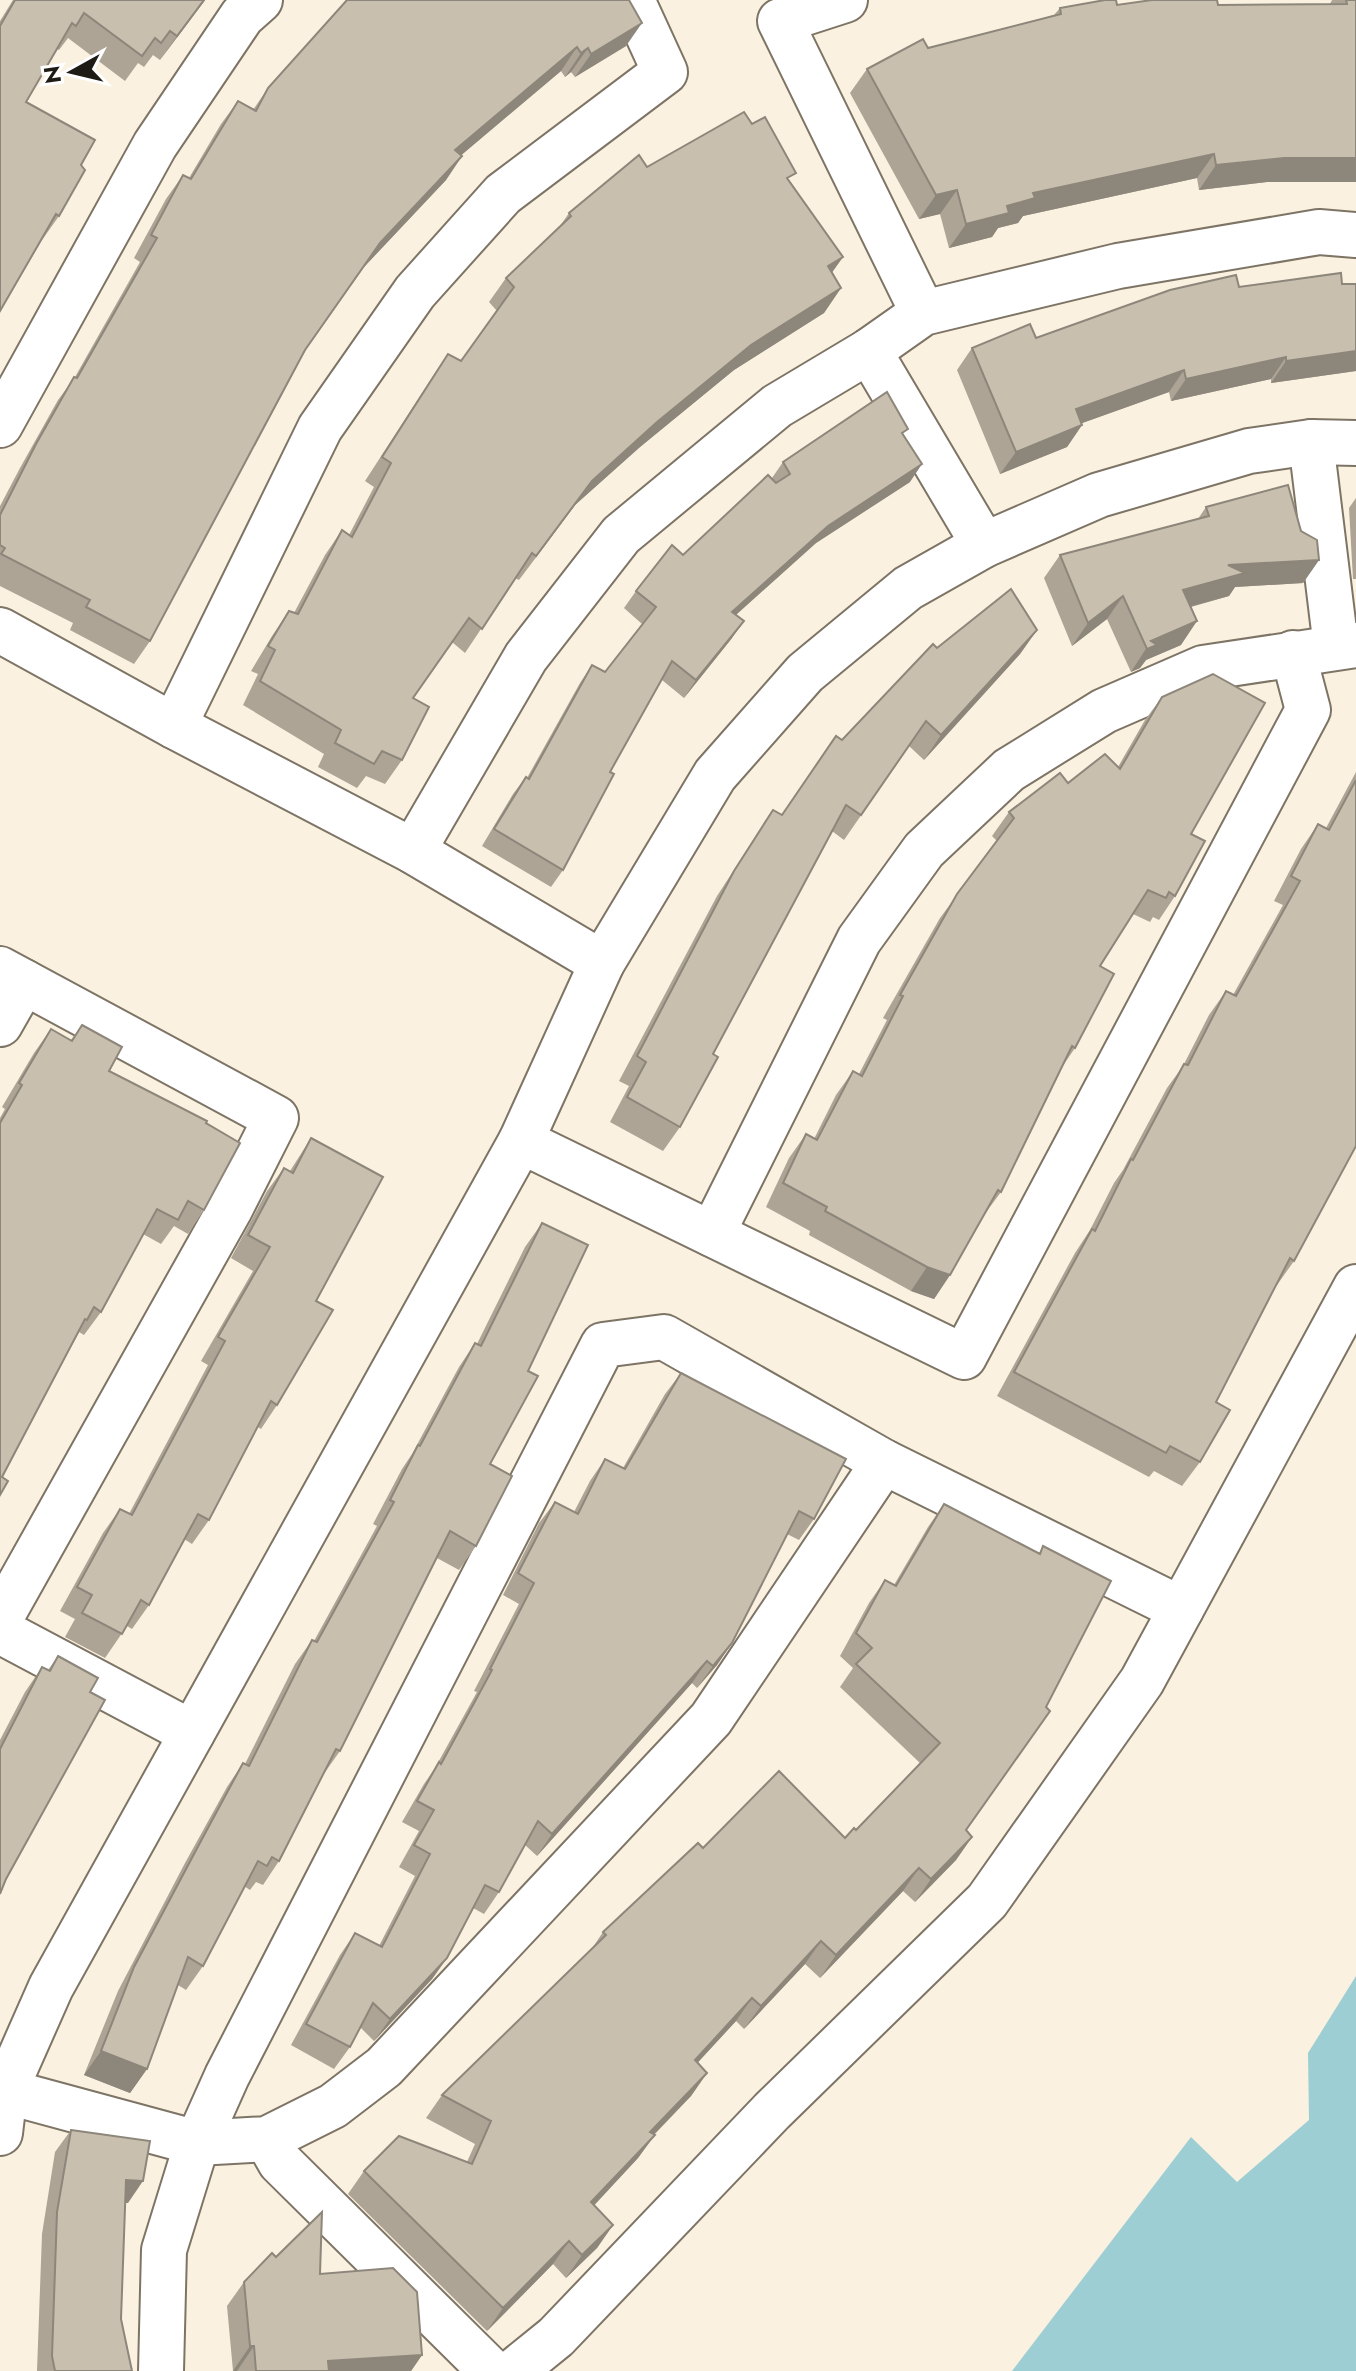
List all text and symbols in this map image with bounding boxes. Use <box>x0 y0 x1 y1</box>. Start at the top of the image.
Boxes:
north arrow <box>32 32 112 112</box>
text: N <box>35 64 69 86</box>

